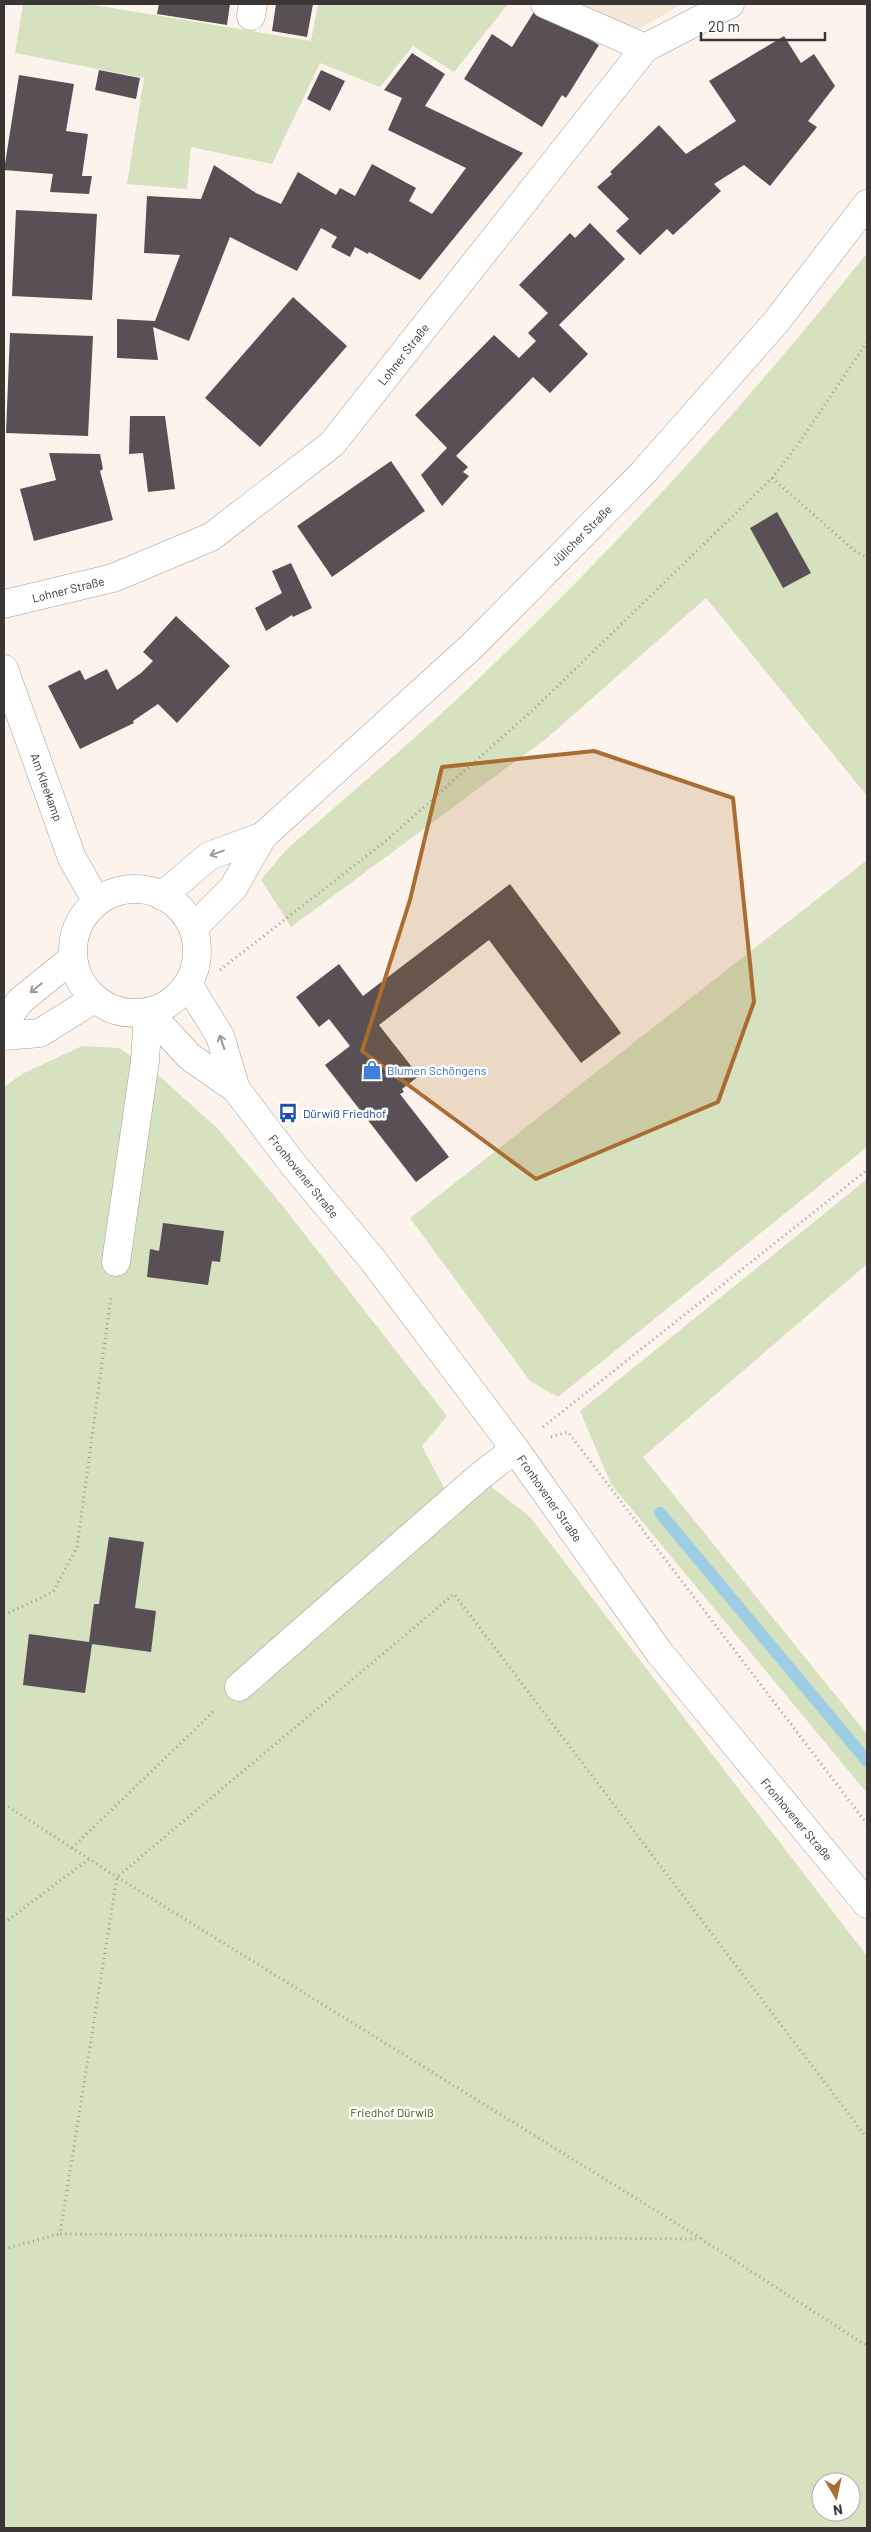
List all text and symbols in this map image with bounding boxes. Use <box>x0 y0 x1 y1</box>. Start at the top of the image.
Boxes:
scale bar <box>701 10 825 42</box>
text: 20 m <box>708 17 740 35</box>
street label: Lohner Straße <box>375 320 431 388</box>
street label: Jülicher Straße <box>548 502 614 568</box>
street label: Lohner Straße <box>30 573 106 605</box>
street label: Am Kleekamp <box>28 751 66 823</box>
one-way arrow <box>210 849 226 858</box>
one-way arrow <box>30 983 43 994</box>
one-way arrow <box>217 1035 226 1051</box>
shop icon: Blumen Schöngens <box>361 1059 383 1081</box>
place label: Blumen Schöngens <box>387 1063 487 1077</box>
bus stop icon: Dürwiß Friedhof <box>277 1102 299 1124</box>
place label: Dürwiß Friedhof <box>303 1106 386 1120</box>
street label: Fronhovener Straße <box>266 1132 342 1220</box>
street label: Fronhovener Straße <box>515 1452 585 1544</box>
street label: Fronhovener Straße <box>759 1775 835 1863</box>
park label: Friedhof Dürwiß <box>350 2105 434 2119</box>
north arrow <box>811 2472 861 2522</box>
text: N <box>832 2501 844 2519</box>

